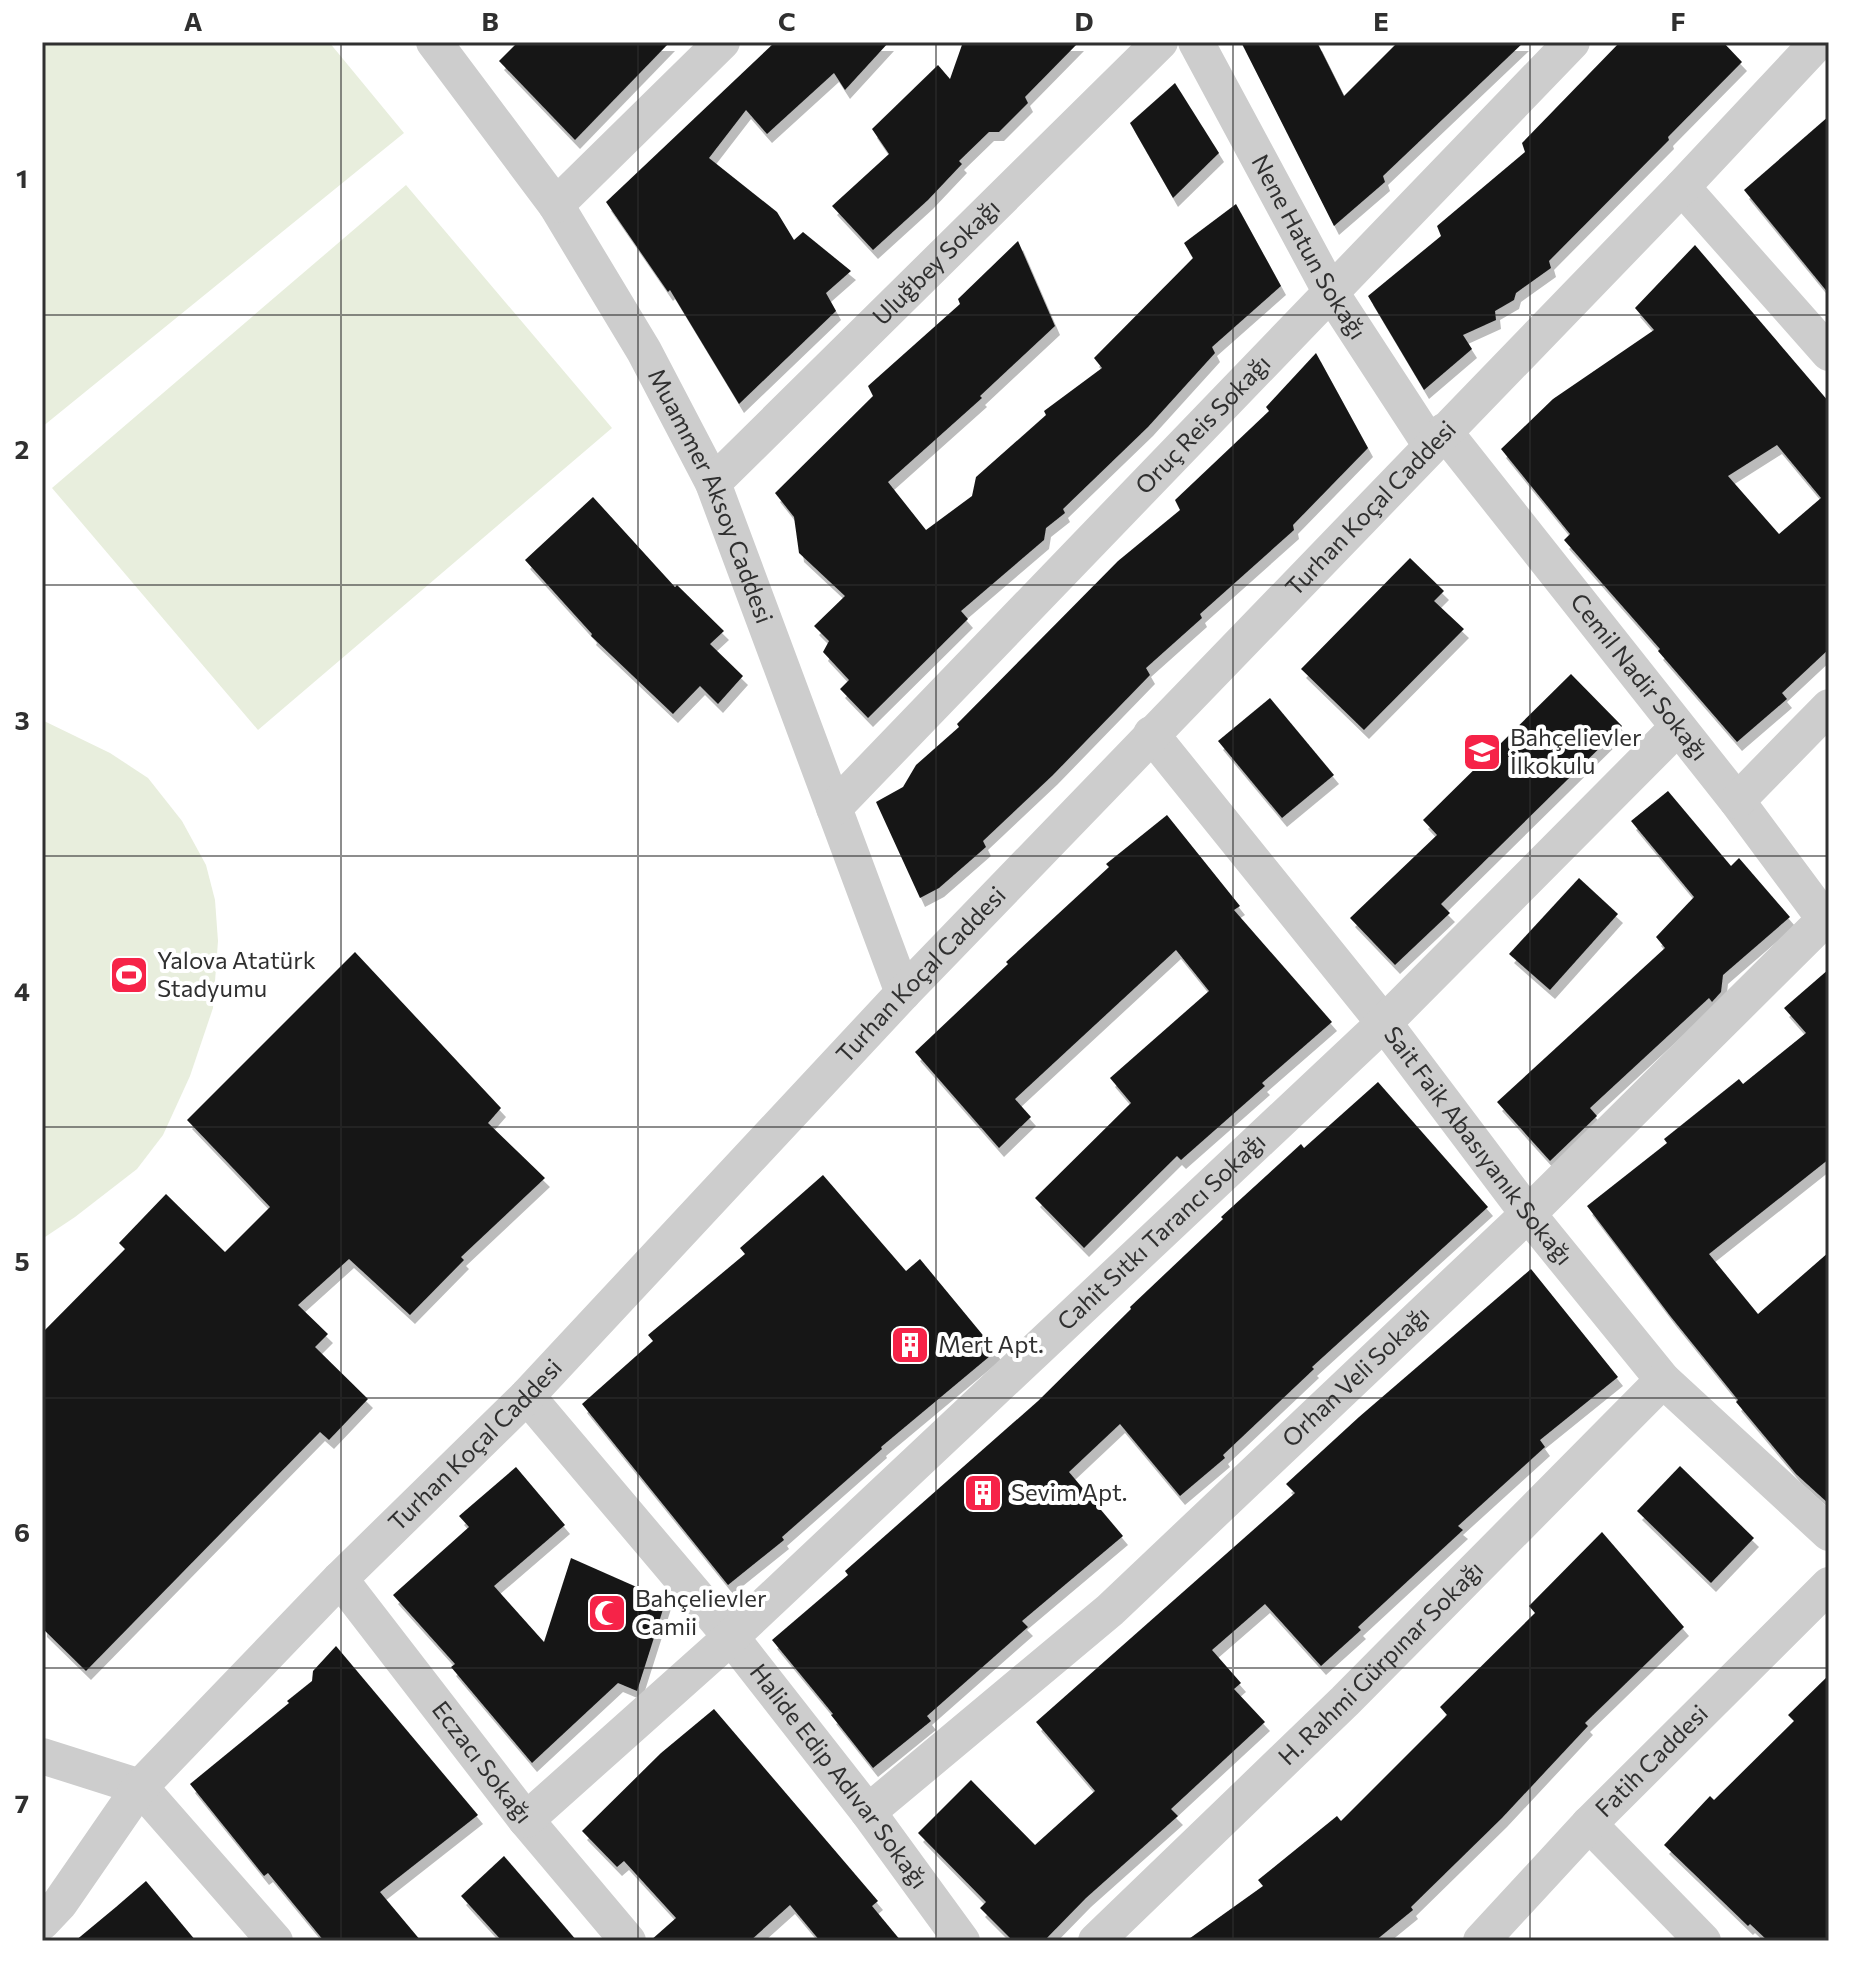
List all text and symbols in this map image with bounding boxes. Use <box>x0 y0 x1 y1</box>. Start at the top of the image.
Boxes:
text: A <box>184 5 203 36</box>
text: B <box>481 5 499 36</box>
text: C <box>778 5 796 36</box>
text: D <box>1074 5 1094 36</box>
text: E <box>1373 5 1389 36</box>
text: F <box>1670 5 1686 36</box>
street label: Nene Hatun Sokağı <box>1246 149 1373 344</box>
text: 1 <box>16 162 28 193</box>
street label: Uluğbey Sokağı <box>866 192 1005 330</box>
street label: Oruç Reis Sokağı <box>1128 348 1276 499</box>
street label: Muammer Aksoy Caddesi <box>643 363 780 627</box>
street label: Turhan Koçal Caddesi <box>1279 414 1461 601</box>
text: 2 <box>15 433 29 464</box>
street label: Cemil Nadir Sokağı <box>1565 587 1715 766</box>
text: 3 <box>14 704 30 735</box>
place label: Bahçelievler İlkokulu <box>1510 722 1642 779</box>
school or university icon: Bahçelievler İlkokulu <box>1461 731 1503 773</box>
street label: Turhan Koçal Caddesi <box>829 880 1011 1068</box>
place label: Yalova Atatürk Stadyumu <box>157 945 316 1002</box>
sports icon: Yalova Atatürk Stadyumu <box>108 954 150 996</box>
text: 4 <box>14 975 30 1006</box>
street label: Sait Faik Abasıyanık Sokağı <box>1379 1020 1580 1270</box>
street label: Cahit Sıtkı Tarancı Sokağı <box>1051 1126 1271 1336</box>
text: 5 <box>14 1245 30 1276</box>
street label: Orhan Veli Sokağı <box>1275 1300 1434 1452</box>
building icon: Mert Apt. <box>889 1324 931 1366</box>
place label: Mert Apt. <box>938 1329 1044 1358</box>
street label: Turhan Koçal Caddesi <box>382 1352 567 1536</box>
building icon: Sevim Apt. <box>962 1472 1004 1514</box>
place label: Sevim Apt. <box>1011 1477 1128 1506</box>
text: 6 <box>14 1516 30 1547</box>
street label: H. Rahmi Gürpınar Sokağı <box>1272 1554 1488 1770</box>
place label: Bahçelievler Camii <box>635 1583 767 1640</box>
mosque icon: Bahçelievler Camii <box>586 1592 628 1634</box>
street label: Halide Edip Adıvar Sokağı <box>745 1658 935 1894</box>
street label: Eczacı Sokağı <box>427 1695 539 1829</box>
street label: Fatih Caddesi <box>1589 1698 1713 1822</box>
text: 7 <box>15 1787 29 1818</box>

